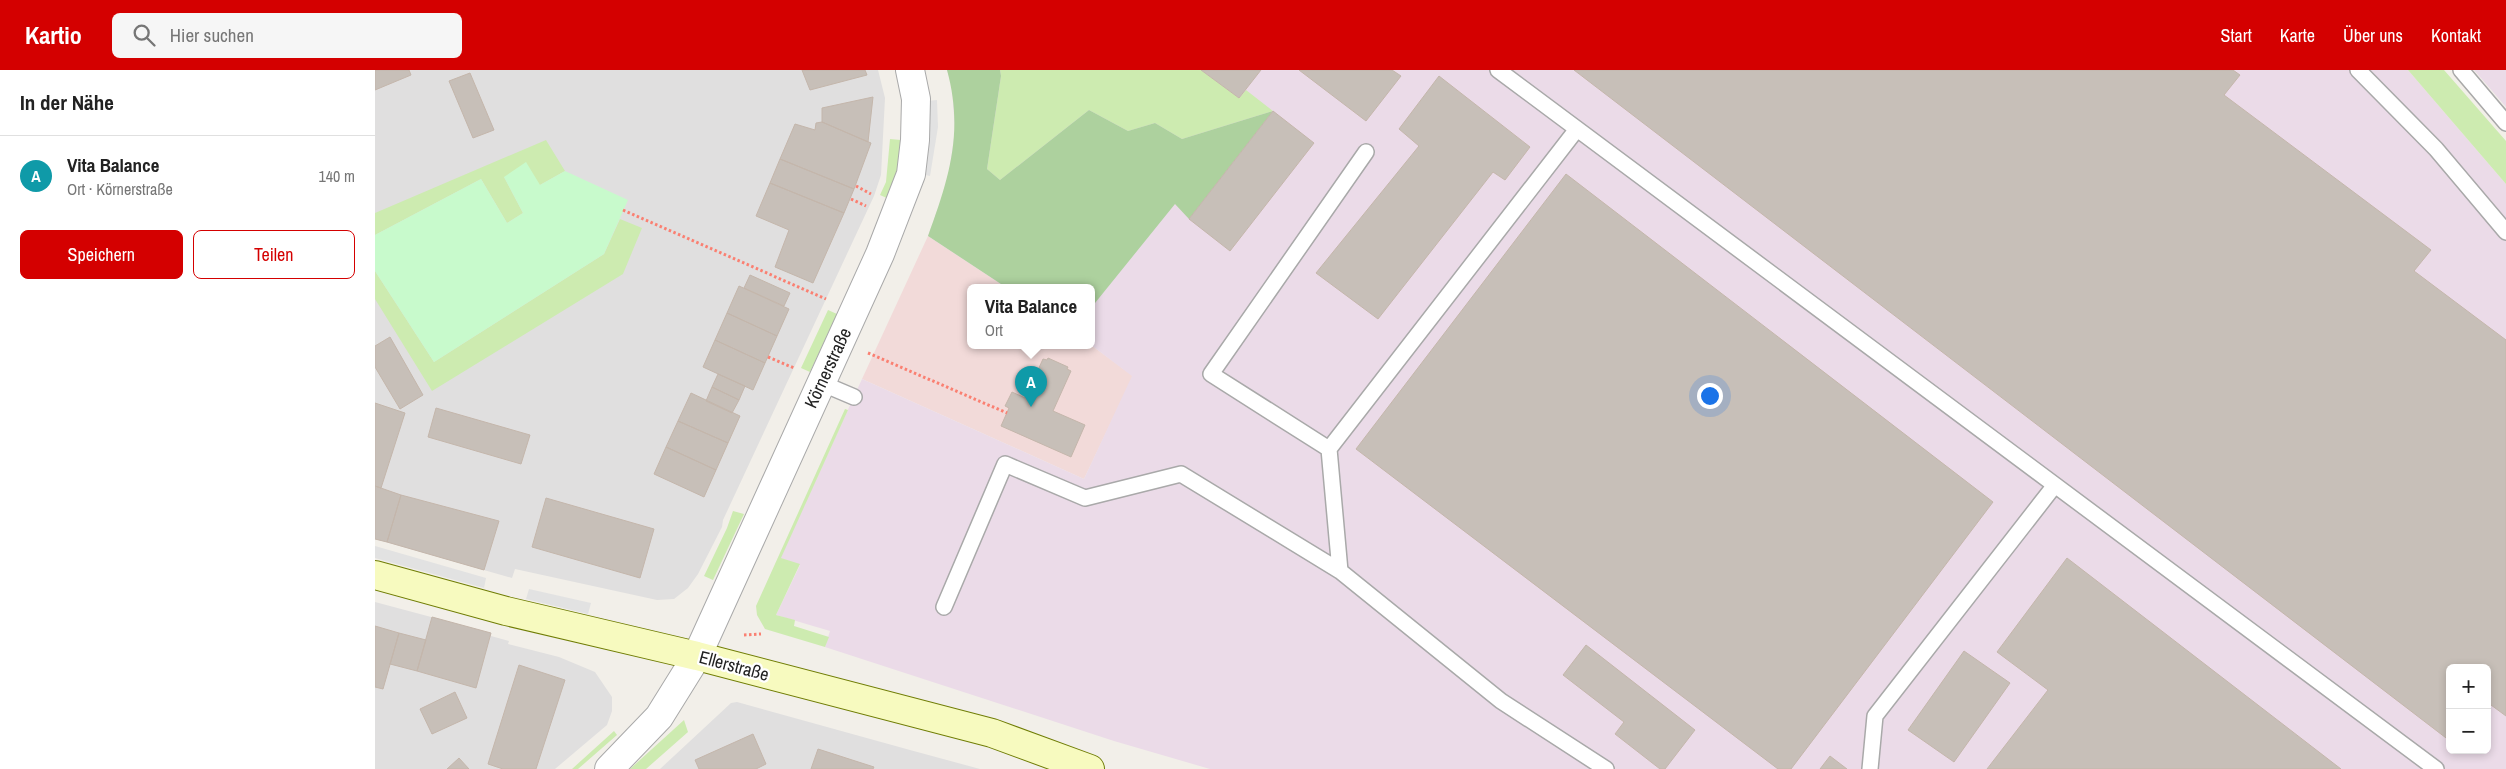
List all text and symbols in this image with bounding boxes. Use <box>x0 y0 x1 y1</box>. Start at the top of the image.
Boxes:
search box <box>112 13 462 58</box>
text: Kartio <box>25 19 82 51</box>
icon: search <box>130 21 158 49</box>
text: Hier suchen <box>170 22 254 48</box>
text: Start <box>2221 23 2252 48</box>
text: Karte <box>2280 23 2315 48</box>
text: Über uns <box>2343 23 2403 48</box>
text: Kontakt <box>2431 23 2481 48</box>
text: In der Nähe <box>20 88 114 117</box>
text: Vita Balance <box>67 152 159 178</box>
text: A <box>31 165 41 187</box>
text: 140 m <box>319 165 355 187</box>
text: Ort · Körnerstraße <box>67 178 173 200</box>
button: Speichern <box>20 230 183 279</box>
button: Teilen <box>193 230 355 279</box>
popup <box>967 284 1095 349</box>
text: Vita Balance <box>985 293 1077 319</box>
text: Ort <box>985 319 1003 341</box>
street label: Körnerstraße <box>798 323 857 412</box>
pin: A <box>1015 366 1047 407</box>
your location <box>1697 383 1723 409</box>
street label: Ellerstraße <box>696 644 772 687</box>
map controls <box>2446 664 2491 754</box>
button: + <box>2446 664 2491 709</box>
button: − <box>2446 709 2491 754</box>

